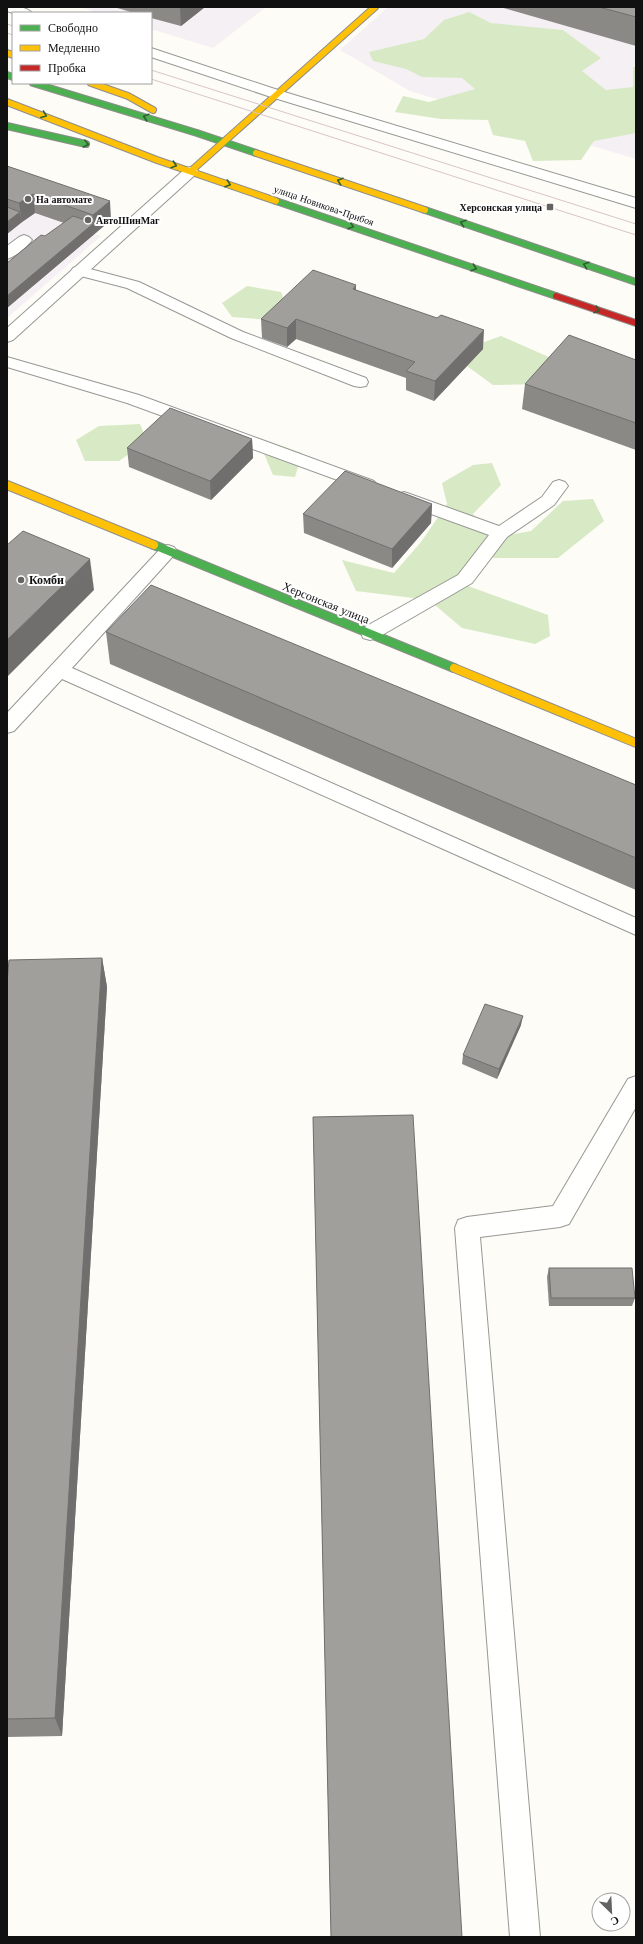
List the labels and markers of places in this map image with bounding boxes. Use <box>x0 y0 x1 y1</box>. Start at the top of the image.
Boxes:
place label: На автомате <box>36 193 93 206</box>
marker: На автомате <box>23 194 33 204</box>
place label: Херсонская улица <box>460 201 542 214</box>
marker: Херсонская улица <box>545 202 555 212</box>
place label: АвтоШинМаг <box>96 214 160 227</box>
marker: АвтоШинМаг <box>83 215 93 225</box>
place label: Комби <box>29 572 64 587</box>
marker: Комби <box>16 575 26 585</box>

